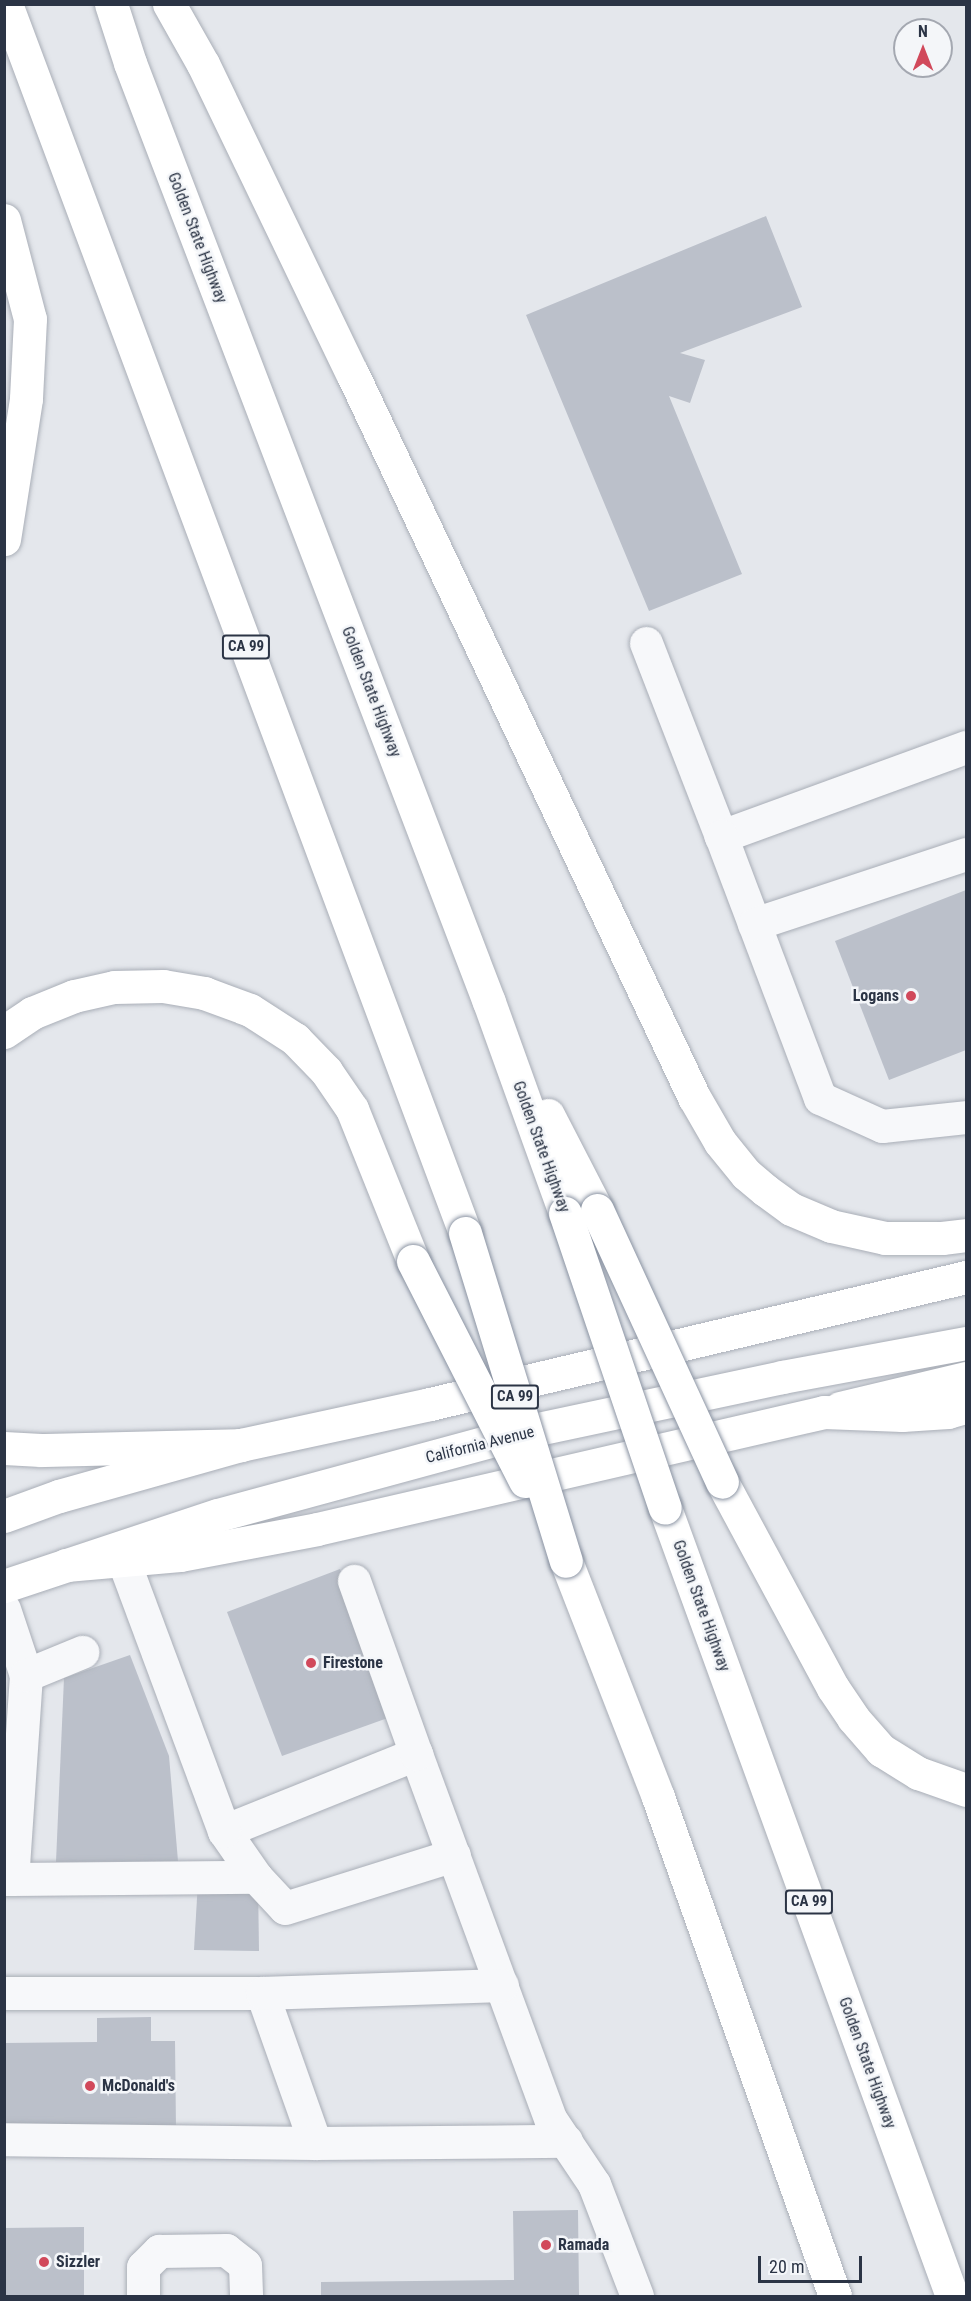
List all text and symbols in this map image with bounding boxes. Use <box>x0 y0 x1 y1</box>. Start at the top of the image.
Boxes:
north arrow <box>893 18 953 78</box>
text: N <box>918 22 928 41</box>
street label: Golden State Highway <box>163 170 231 306</box>
street label: Golden State Highway <box>337 624 405 760</box>
road number: CA 99 <box>220 635 272 659</box>
place label: Logans <box>853 986 899 1006</box>
marker: Logans <box>904 989 918 1003</box>
street label: Golden State Highway <box>508 1079 574 1215</box>
road number: CA 99 <box>490 1385 540 1409</box>
street label: California Avenue <box>424 1422 536 1468</box>
street label: Golden State Highway <box>668 1538 734 1674</box>
place label: Firestone <box>323 1653 383 1673</box>
marker: Firestone <box>304 1656 318 1670</box>
road number: CA 99 <box>784 1890 834 1914</box>
street label: Golden State Highway <box>834 1995 900 2131</box>
place label: McDonald's <box>102 2076 175 2096</box>
marker: McDonald's <box>83 2079 97 2093</box>
place label: Ramada <box>558 2235 609 2255</box>
marker: Ramada <box>539 2238 553 2252</box>
scale bar <box>761 2244 864 2282</box>
place label: Sizzler <box>56 2252 100 2272</box>
marker: Sizzler <box>37 2255 51 2269</box>
text: 20 m <box>769 2256 804 2277</box>

